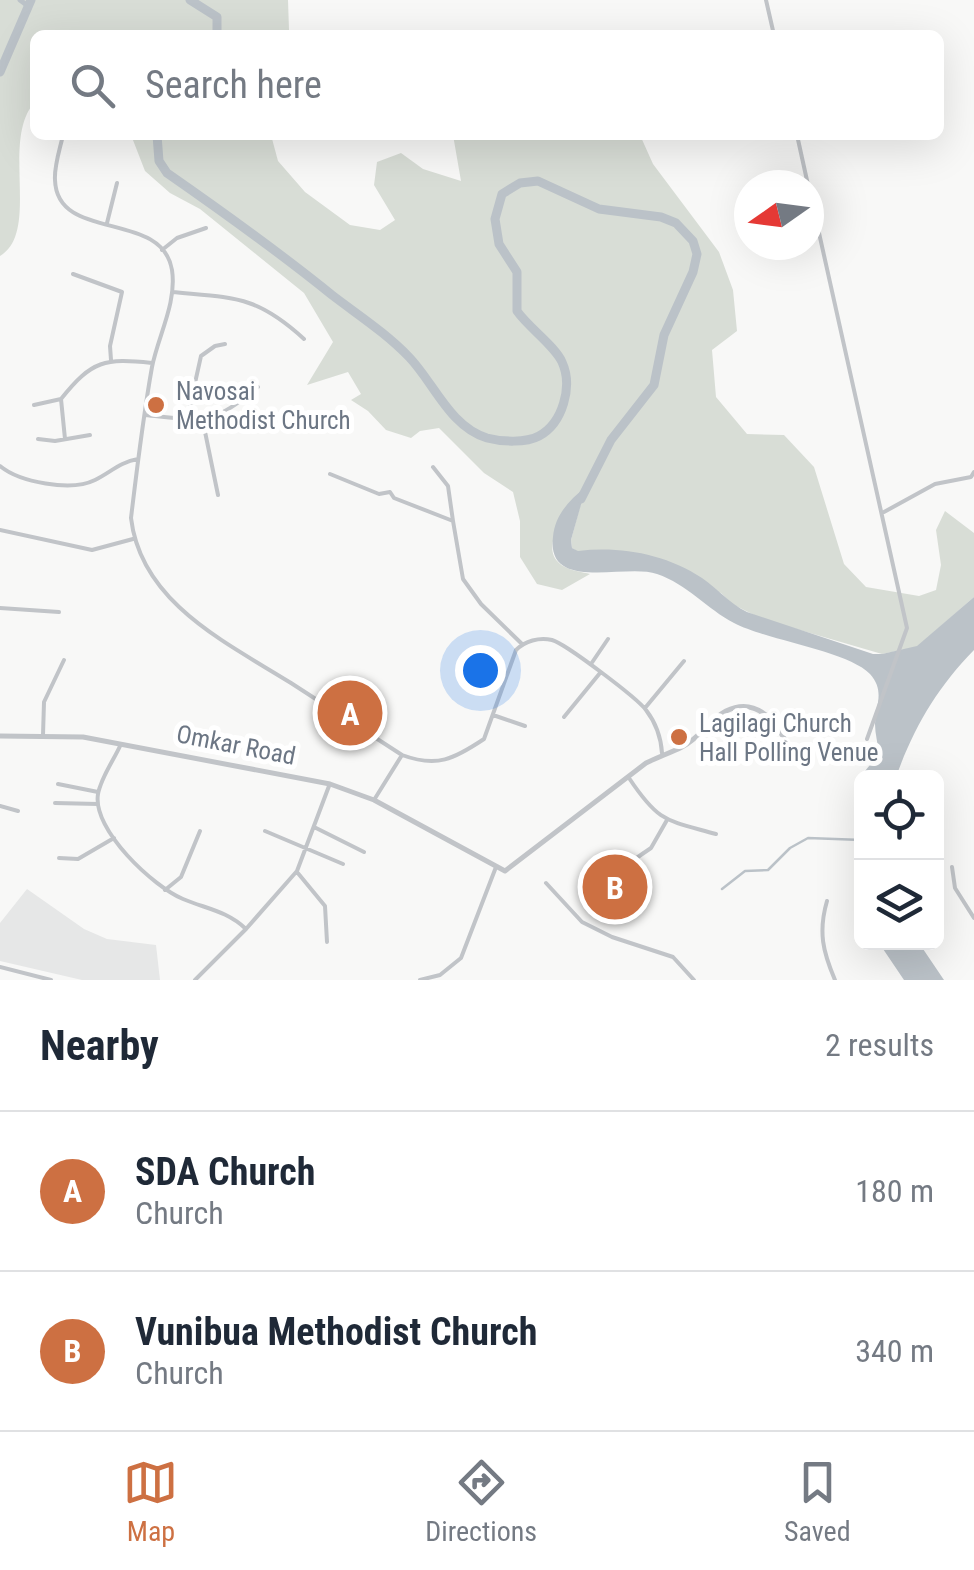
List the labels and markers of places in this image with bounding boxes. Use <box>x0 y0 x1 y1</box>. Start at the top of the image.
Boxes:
place label: Navosai Methodist Church <box>176 377 351 435</box>
marker: Navosai Methodist Church <box>145 394 167 416</box>
pin: A <box>318 676 382 750</box>
place label: Lagilagi Church Hall Polling Venue <box>699 709 878 767</box>
marker: Lagilagi Church Hall Polling Venue <box>668 726 690 748</box>
pin: B <box>582 850 648 924</box>

